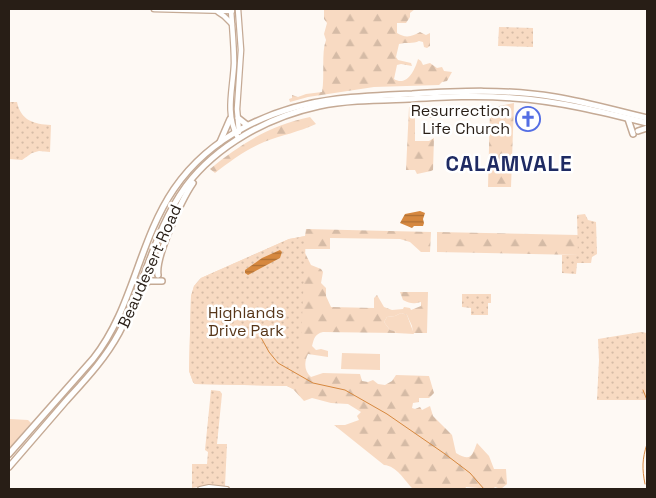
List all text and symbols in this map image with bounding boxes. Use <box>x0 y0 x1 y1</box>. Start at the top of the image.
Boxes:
place label: Resurrection Life Church <box>411 100 510 139</box>
church icon: Resurrection Life Church <box>515 106 541 132</box>
district label: CALAMVALE <box>445 150 573 177</box>
street label: Beaudesert Road <box>113 201 186 331</box>
park label: Highlands Drive Park <box>208 302 284 341</box>

